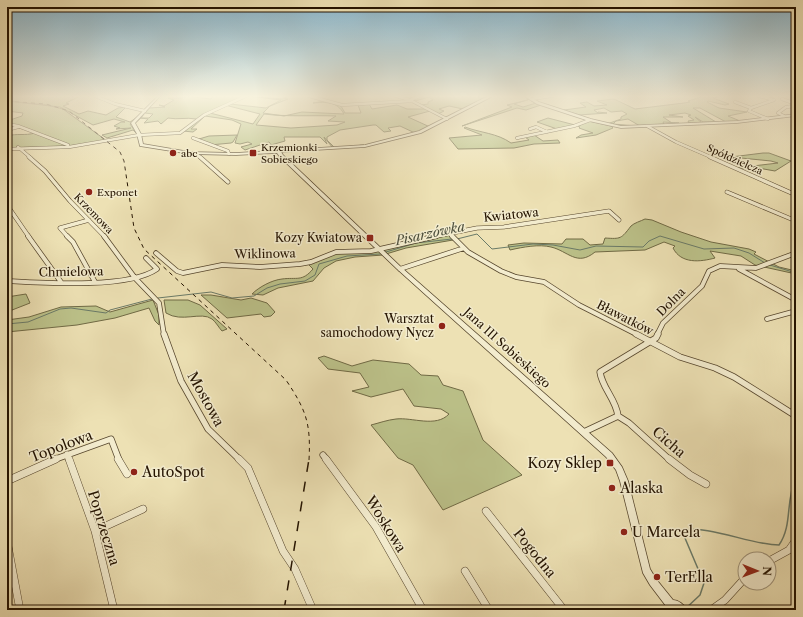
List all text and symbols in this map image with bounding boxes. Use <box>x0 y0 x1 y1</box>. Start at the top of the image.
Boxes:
place label: Krzemionki Sobieskiego <box>261 141 318 166</box>
street label: Spółdzielcza <box>705 141 765 178</box>
place label: abc <box>181 147 198 160</box>
marker: abc <box>168 148 178 158</box>
marker: Krzemionki Sobieskiego <box>248 148 258 158</box>
place label: Exponet <box>97 186 138 199</box>
marker: Exponet <box>84 187 94 197</box>
street label: Krzemowa <box>71 190 117 237</box>
street label: Kwiatowa <box>483 204 540 225</box>
water label: Pisarzówka <box>393 218 466 248</box>
place label: Kozy Kwiatowa <box>275 230 363 245</box>
marker: Kozy Kwiatowa <box>365 233 375 243</box>
street label: Wiklinowa <box>233 245 296 262</box>
street label: Chmielowa <box>38 263 104 280</box>
street label: Dolna <box>653 284 689 319</box>
street label: Bławatków <box>594 297 657 339</box>
street label: Jana III Sobieskiego <box>459 303 554 391</box>
place label: Warsztat samochodowy Nycz <box>321 311 435 340</box>
marker: Warsztat samochodowy Nycz <box>437 321 447 331</box>
street label: Mostowa <box>184 368 229 430</box>
street label: Cicha <box>649 423 690 462</box>
street label: Topolowa <box>27 426 96 466</box>
place label: Kozy Sklep <box>528 454 602 472</box>
marker: Kozy Sklep <box>605 458 615 468</box>
place label: AutoSpot <box>141 463 205 481</box>
marker: AutoSpot <box>129 467 139 477</box>
place label: Alaska <box>619 479 664 497</box>
marker: Alaska <box>607 483 617 493</box>
street label: Poprzeczna <box>84 488 124 568</box>
street label: Woskowa <box>361 492 411 556</box>
place label: U Marcela <box>632 523 701 541</box>
street label: Pogodna <box>510 525 561 582</box>
marker: U Marcela <box>619 527 629 537</box>
north arrow <box>737 551 777 591</box>
text: N <box>760 566 774 577</box>
place label: TerElla <box>665 568 714 586</box>
marker: TerElla <box>652 572 662 582</box>

